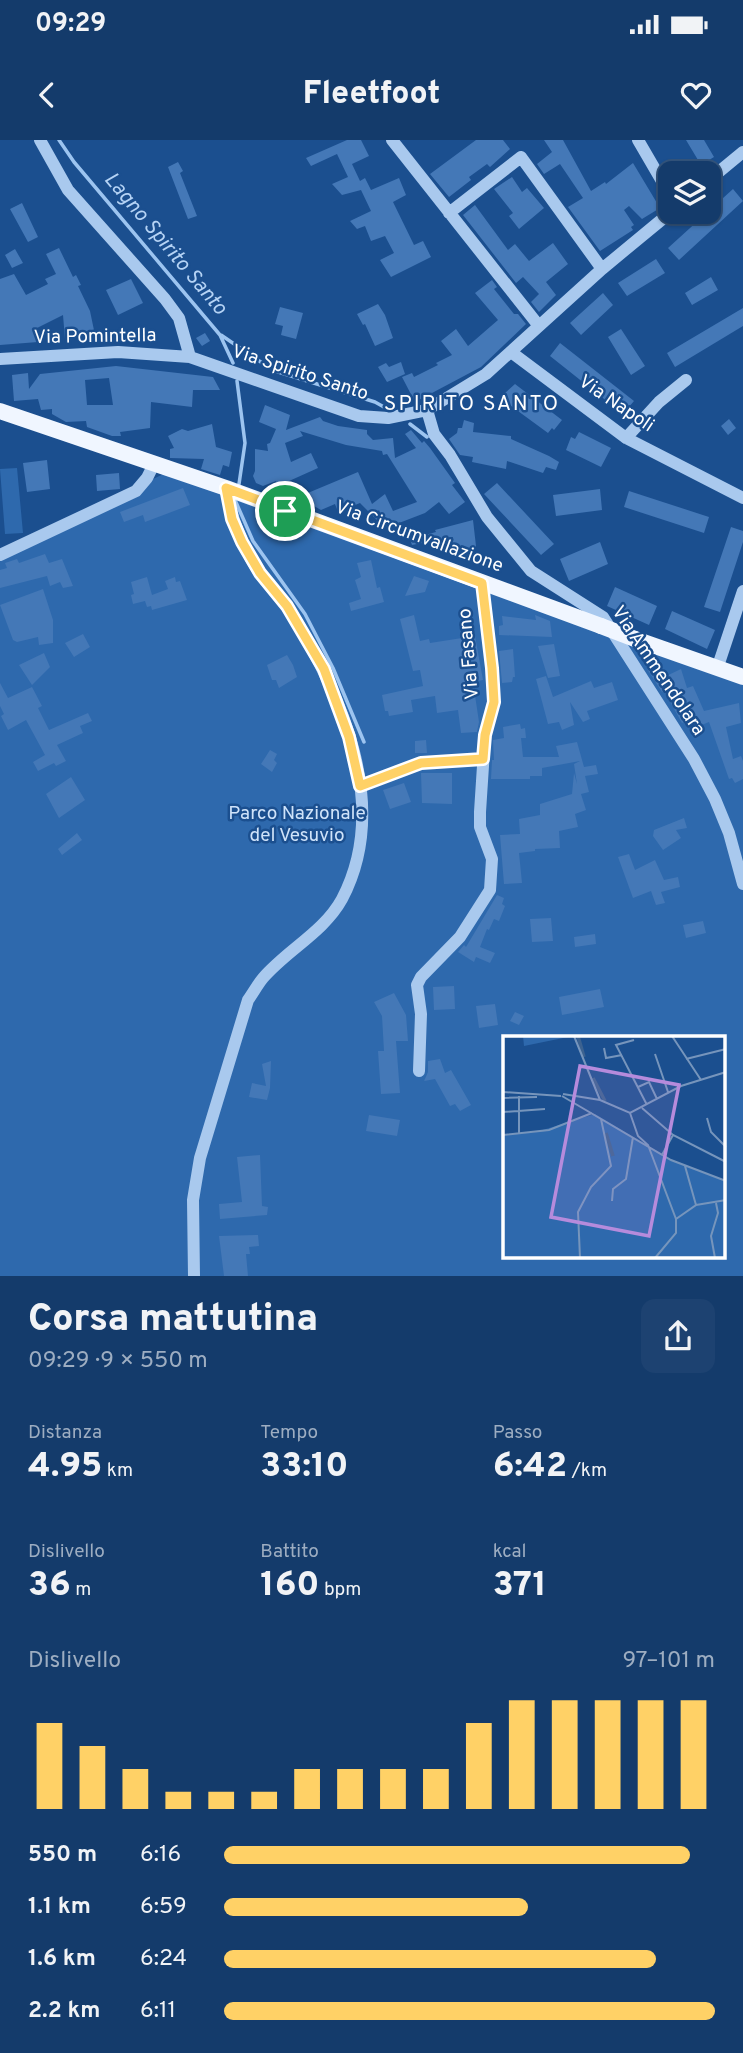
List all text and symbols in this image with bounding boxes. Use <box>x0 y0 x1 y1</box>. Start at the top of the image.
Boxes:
text: 09:29 <box>35 8 106 41</box>
text: Fleetfoot <box>303 75 440 115</box>
icon: back <box>28 76 66 114</box>
icon: heart <box>677 76 715 114</box>
map controls <box>658 161 721 224</box>
button: layers <box>658 161 721 224</box>
water label: Lagno Spirito Santo <box>97 167 233 322</box>
street label: Via Pomintella <box>33 324 157 350</box>
street label: Via Spirito Santo <box>229 340 371 406</box>
street label: Via Napoli <box>574 370 658 438</box>
district label: SPIRITO SANTO <box>384 391 560 418</box>
pin <box>255 481 315 541</box>
icon: arrive <box>266 492 304 530</box>
street label: Via Circumvallazione <box>332 495 506 579</box>
street label: Via Ammendolara <box>606 602 710 740</box>
street label: Via Fasano <box>453 607 485 701</box>
park label: Parco Nazionale del Vesuvio <box>228 802 366 848</box>
inset map <box>503 1036 726 1258</box>
text: Corsa mattutina <box>28 1296 318 1345</box>
button: share <box>641 1299 715 1373</box>
text: 09:29 · 9 × 550 m <box>28 1347 208 1376</box>
text: Distanza <box>28 1421 102 1445</box>
text: Tempo <box>260 1421 318 1445</box>
text: Passo <box>493 1421 542 1445</box>
text: 4.95 <box>28 1445 102 1489</box>
text: 33:10 <box>260 1445 349 1489</box>
text: 6:42 <box>493 1445 567 1489</box>
text: km <box>102 1459 133 1483</box>
text: /km <box>567 1459 607 1483</box>
text: Dislivello <box>28 1540 105 1564</box>
text: Battito <box>260 1540 319 1564</box>
text: kcal <box>493 1540 526 1564</box>
text: 36 <box>28 1564 71 1608</box>
text: 160 <box>260 1564 320 1608</box>
text: 371 <box>493 1564 547 1608</box>
text: m <box>71 1578 91 1602</box>
text: bpm <box>320 1578 361 1602</box>
text: Dislivello <box>28 1647 121 1676</box>
text: 97–101 m <box>623 1647 715 1676</box>
text: 550 m <box>28 1841 97 1870</box>
text: 6:16 <box>140 1841 181 1870</box>
text: 1.1 km <box>28 1893 91 1922</box>
text: 6:59 <box>140 1893 187 1922</box>
text: 1.6 km <box>28 1945 96 1974</box>
text: 6:24 <box>140 1945 187 1974</box>
text: 2.2 km <box>28 1997 101 2026</box>
text: 6:11 <box>140 1997 176 2026</box>

